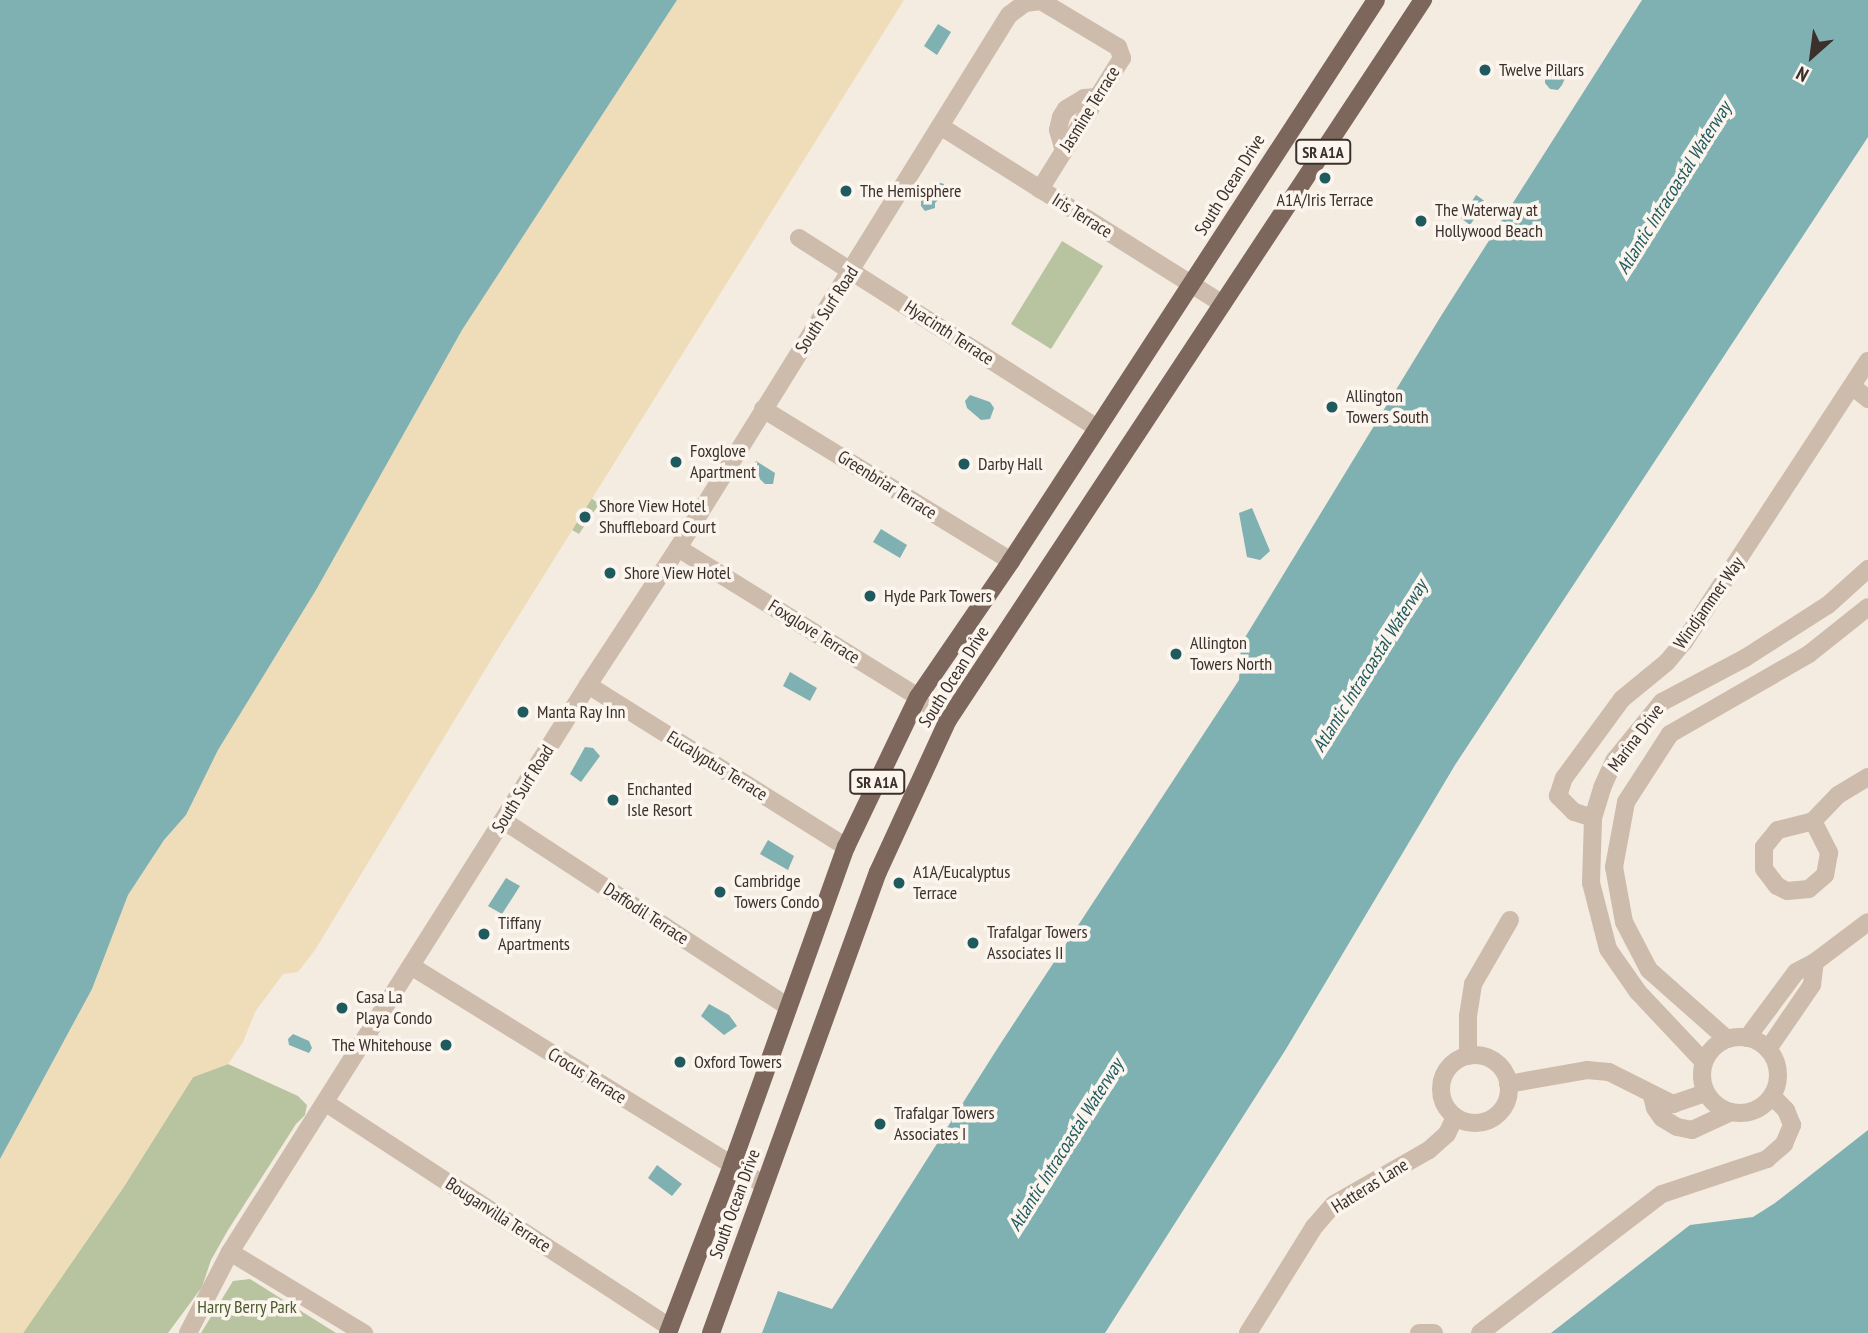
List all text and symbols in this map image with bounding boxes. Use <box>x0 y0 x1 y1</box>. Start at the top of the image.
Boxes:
north arrow <box>1777 21 1847 91</box>
place label: Twelve Pillars <box>1499 59 1584 81</box>
street label: Jasmine Terrace <box>1055 62 1125 156</box>
marker: Twelve Pillars <box>1477 62 1493 78</box>
text: N <box>1792 62 1812 88</box>
water label: Atlantic Intracoastal Waterway <box>1612 98 1736 278</box>
street label: South Ocean Drive <box>1190 131 1270 239</box>
road number: SR A1A <box>1293 140 1353 164</box>
marker: A1A/Iris Terrace <box>1317 170 1333 186</box>
place label: The Hemisphere <box>860 180 962 202</box>
marker: The Hemisphere <box>838 183 854 199</box>
street label: Iris Terrace <box>1048 189 1116 243</box>
place label: A1A/Iris Terrace <box>1276 189 1374 211</box>
place label: The Waterway at Hollywood Beach <box>1435 200 1543 242</box>
marker: The Waterway at Hollywood Beach <box>1413 213 1429 229</box>
street label: South Surf Road <box>791 262 863 358</box>
street label: Hyacinth Terrace <box>900 296 998 370</box>
place label: Allington Towers South <box>1346 386 1429 428</box>
marker: Allington Towers South <box>1324 399 1340 415</box>
place label: Foxglove Apartment <box>690 441 756 484</box>
street label: Greenbriar Terrace <box>833 446 941 524</box>
place label: Darby Hall <box>978 453 1043 475</box>
marker: Foxglove Apartment <box>668 454 684 470</box>
marker: Darby Hall <box>956 456 972 472</box>
place label: Shore View Hotel Shuffleboard Court <box>599 496 716 538</box>
marker: Shore View Hotel Shuffleboard Court <box>577 509 593 525</box>
street label: Windjammer Way <box>1669 553 1749 653</box>
place label: Shore View Hotel <box>624 562 731 584</box>
marker: Shore View Hotel <box>602 565 618 581</box>
water label: Atlantic Intracoastal Waterway <box>1308 576 1432 756</box>
place label: Hyde Park Towers <box>884 585 993 607</box>
marker: Hyde Park Towers <box>862 588 878 604</box>
street label: Foxglove Terrace <box>764 595 864 669</box>
street label: South Ocean Drive <box>914 623 994 731</box>
place label: Allington Towers North <box>1190 633 1272 676</box>
marker: Allington Towers North <box>1168 646 1184 662</box>
street label: Marina Drive <box>1604 700 1668 776</box>
place label: Manta Ray Inn <box>537 701 626 723</box>
marker: Manta Ray Inn <box>515 704 531 720</box>
street label: Eucalyptus Terrace <box>663 726 771 806</box>
street label: South Surf Road <box>487 741 559 837</box>
road number: SR A1A <box>847 769 907 794</box>
place label: Enchanted Isle Resort <box>627 779 692 822</box>
marker: Enchanted Isle Resort <box>605 792 621 808</box>
place label: A1A/Eucalyptus Terrace <box>913 862 1010 904</box>
place label: Cambridge Towers Condo <box>734 871 820 914</box>
marker: A1A/Eucalyptus Terrace <box>891 875 907 891</box>
street label: Daffodil Terrace <box>599 878 693 950</box>
marker: Cambridge Towers Condo <box>712 884 728 900</box>
place label: Tiffany Apartments <box>498 913 570 956</box>
place label: Trafalgar Towers Associates II <box>987 922 1088 964</box>
marker: Tiffany Apartments <box>476 926 492 942</box>
marker: Trafalgar Towers Associates II <box>965 935 981 951</box>
place label: Casa La Playa Condo <box>356 987 432 1030</box>
marker: Casa La Playa Condo <box>334 1000 350 1016</box>
place label: The Whitehouse <box>332 1034 432 1056</box>
marker: The Whitehouse <box>438 1037 454 1053</box>
street label: Crocus Terrace <box>544 1043 630 1109</box>
place label: Oxford Towers <box>694 1051 782 1073</box>
marker: Oxford Towers <box>672 1054 688 1070</box>
water label: Atlantic Intracoastal Waterway <box>1004 1055 1128 1235</box>
place label: Trafalgar Towers Associates I <box>894 1103 995 1146</box>
marker: Trafalgar Towers Associates I <box>872 1116 888 1132</box>
street label: South Ocean Drive <box>705 1146 765 1262</box>
street label: Hatteras Lane <box>1328 1154 1412 1218</box>
street label: Bouganvilla Terrace <box>441 1173 555 1257</box>
park label: Harry Berry Park <box>197 1296 297 1318</box>

